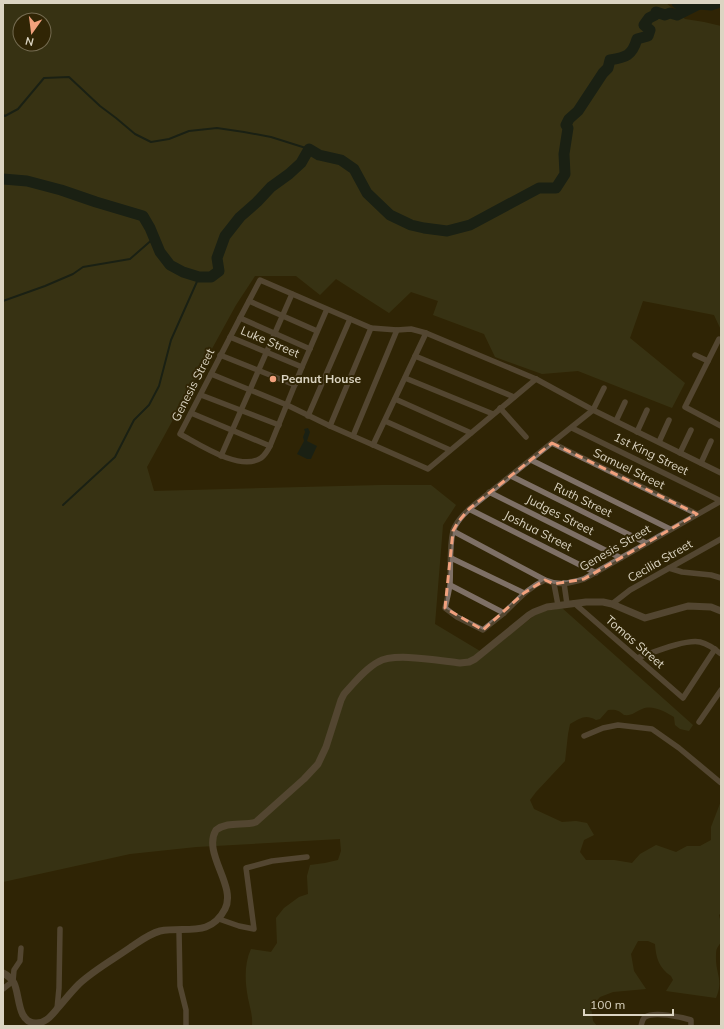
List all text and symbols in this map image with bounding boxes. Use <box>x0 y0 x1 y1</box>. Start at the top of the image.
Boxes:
north arrow <box>12 12 52 52</box>
text: N <box>24 34 35 50</box>
street label: Luke Street <box>239 322 302 361</box>
street label: Genesis Street <box>168 346 217 424</box>
place label: Peanut House <box>281 371 361 386</box>
marker: Peanut House <box>268 374 278 384</box>
street label: 1st King Street <box>611 429 691 478</box>
street label: Samuel Street <box>591 445 667 492</box>
street label: Ruth Street <box>552 479 615 520</box>
street label: Judges Street <box>524 491 597 538</box>
street label: Joshua Street <box>502 507 575 554</box>
street label: Genesis Street <box>576 521 653 574</box>
street label: Cecilia Street <box>625 536 695 585</box>
street label: Tomas Street <box>603 612 668 671</box>
scale bar <box>584 991 673 1017</box>
text: 100 m <box>590 997 625 1012</box>

